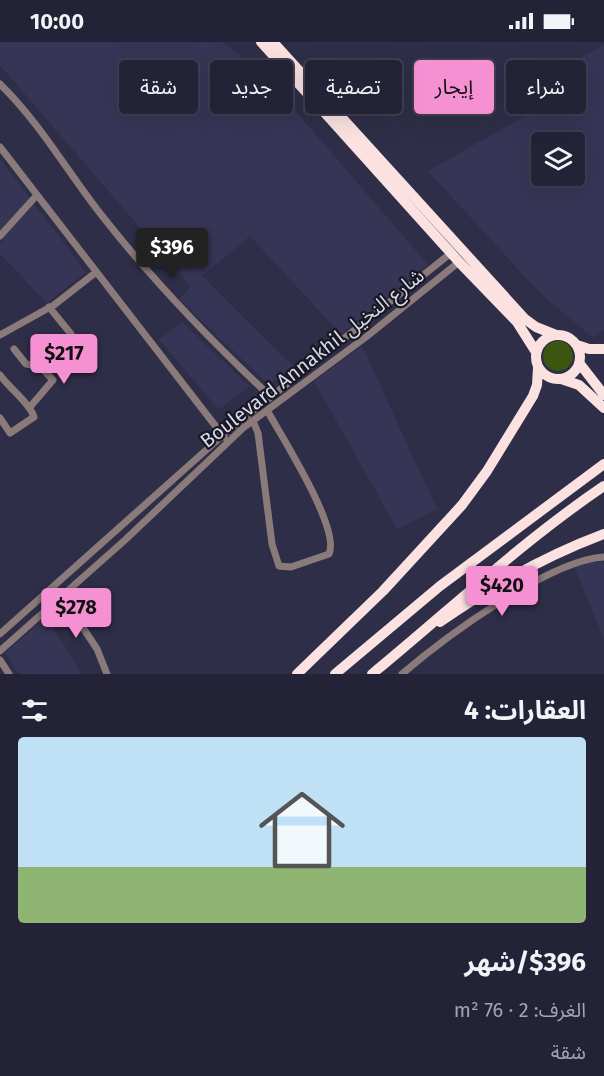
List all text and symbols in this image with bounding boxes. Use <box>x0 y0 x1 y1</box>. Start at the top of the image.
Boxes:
text: 10:00 <box>30 8 84 35</box>
chip: شقة <box>119 60 198 114</box>
chip: جديد <box>210 60 293 114</box>
chip: تصفية <box>305 60 402 114</box>
chip: إيجار <box>414 60 494 114</box>
chip: شراء <box>506 60 586 114</box>
map controls <box>531 132 585 186</box>
button: layers <box>531 132 585 186</box>
pin: $396 <box>136 228 208 279</box>
text: $396 <box>150 235 194 259</box>
street label: Boulevard Annakhil شارع النخيل <box>195 263 430 455</box>
pin: $217 <box>28 334 100 385</box>
text: $217 <box>44 341 84 365</box>
pin: $420 <box>466 566 538 617</box>
text: $420 <box>480 573 524 597</box>
pin: $278 <box>40 588 112 639</box>
text: $278 <box>55 595 97 619</box>
icon: filters <box>18 694 51 727</box>
text: العقارات: 4 <box>464 695 586 726</box>
icon: home <box>248 776 356 884</box>
text: $396/شهر <box>464 947 586 978</box>
text: الغرف: 2 · 76 m² <box>454 998 586 1022</box>
text: شقة <box>551 1040 586 1064</box>

